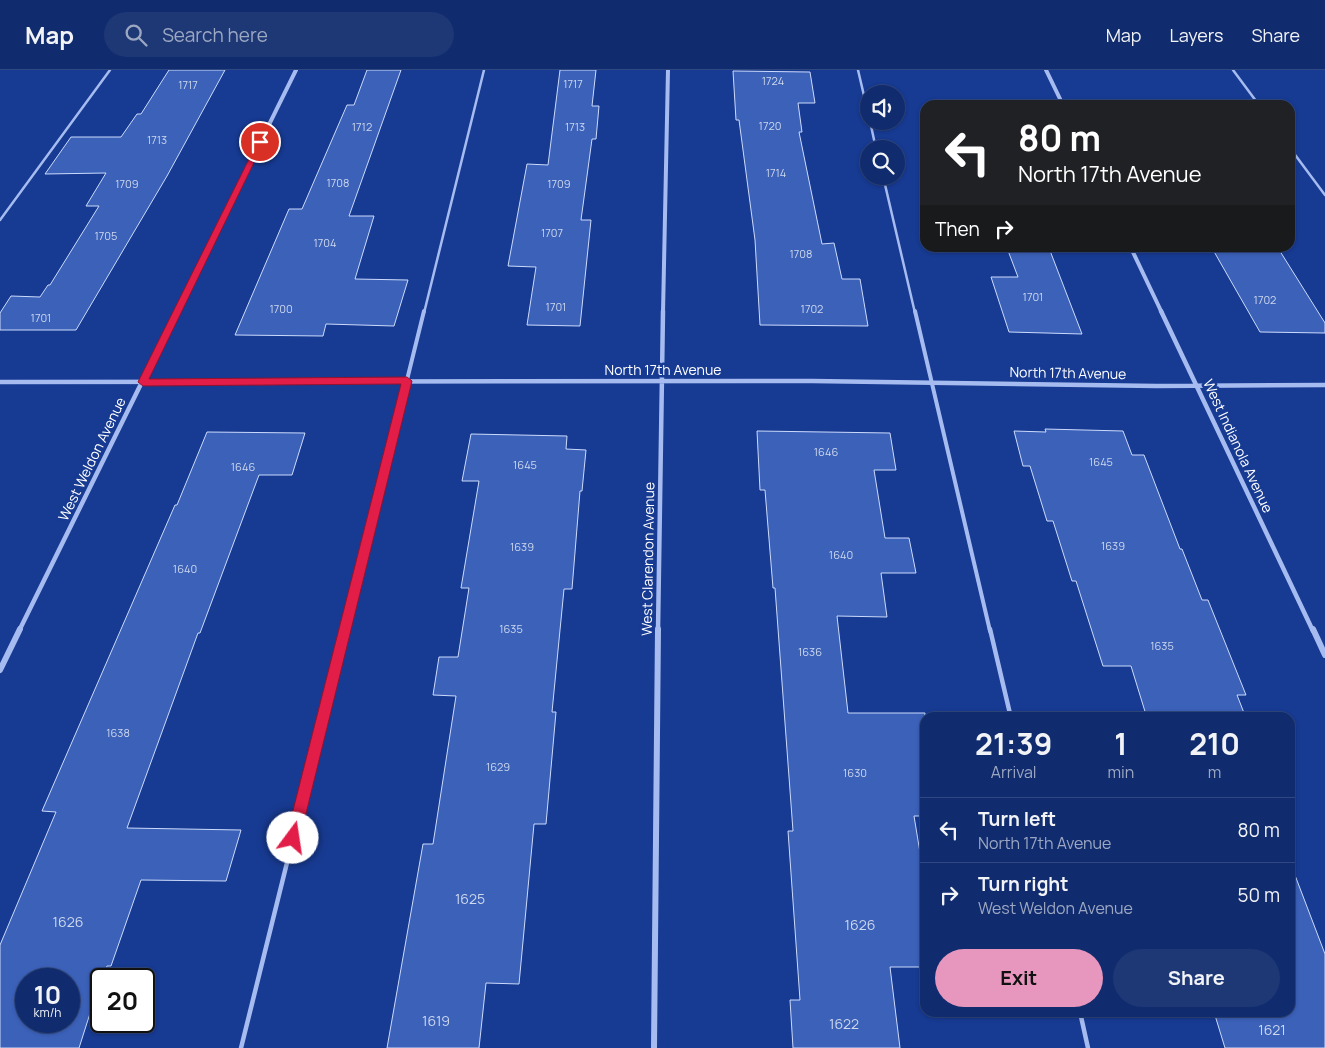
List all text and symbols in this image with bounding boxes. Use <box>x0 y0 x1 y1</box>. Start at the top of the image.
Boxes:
search box <box>104 12 454 57</box>
text: Map <box>25 18 74 51</box>
icon: search <box>122 21 150 49</box>
text: Search here <box>162 22 268 48</box>
text: Map <box>1106 23 1141 47</box>
text: Layers <box>1169 23 1223 47</box>
text: Share <box>1251 23 1300 47</box>
house number: 1724 <box>762 73 784 88</box>
house number: 1717 <box>563 76 583 91</box>
house number: 1717 <box>178 77 198 92</box>
map controls <box>860 85 905 185</box>
button: sound <box>860 85 905 130</box>
text: 80 m <box>1018 114 1101 162</box>
house number: 1720 <box>759 118 781 133</box>
house number: 1712 <box>352 119 372 134</box>
house number: 1713 <box>565 119 585 134</box>
icon: left <box>935 120 1000 185</box>
pin <box>239 121 281 163</box>
icon: arrive <box>246 128 274 156</box>
house number: 1713 <box>147 132 167 147</box>
button: search <box>860 140 905 185</box>
text: North 17th Avenue <box>1018 159 1202 189</box>
house number: 1714 <box>766 165 786 180</box>
house number: 1708 <box>327 175 349 190</box>
house number: 1709 <box>115 176 139 191</box>
house number: 1709 <box>547 176 571 191</box>
icon: right <box>990 215 1018 243</box>
text: Then <box>935 216 980 242</box>
house number: 1707 <box>541 225 563 240</box>
house number: 1705 <box>95 228 117 243</box>
house number: 1704 <box>313 235 337 250</box>
house number: 1708 <box>790 246 812 261</box>
house number: 1701 <box>1023 289 1043 304</box>
house number: 1702 <box>1254 292 1276 307</box>
house number: 1701 <box>546 299 566 314</box>
house number: 1700 <box>269 301 293 316</box>
house number: 1702 <box>801 301 823 316</box>
house number: 1701 <box>31 310 51 325</box>
street label: North 17th Avenue <box>605 360 721 379</box>
street label: North 17th Avenue <box>1009 362 1127 383</box>
street label: West Indianola Avenue <box>1199 376 1278 516</box>
street label: West Weldon Avenue <box>53 394 130 524</box>
house number: 1646 <box>814 444 838 459</box>
house number: 1645 <box>1089 454 1113 469</box>
house number: 1645 <box>513 457 537 472</box>
house number: 1646 <box>231 459 255 474</box>
street label: West Clarendon Avenue <box>637 482 658 636</box>
house number: 1639 <box>1101 538 1125 553</box>
house number: 1639 <box>510 539 534 554</box>
house number: 1640 <box>829 547 853 562</box>
house number: 1640 <box>173 561 197 576</box>
house number: 1635 <box>499 621 523 636</box>
house number: 1635 <box>1150 638 1174 653</box>
house number: 1636 <box>798 644 822 659</box>
text: 21:39 <box>975 723 1052 764</box>
text: 1 <box>1114 723 1127 764</box>
text: 210 <box>1189 723 1240 764</box>
house number: 1638 <box>106 725 130 740</box>
house number: 1629 <box>486 759 510 774</box>
text: Arrival <box>991 761 1037 783</box>
text: min <box>1107 761 1134 783</box>
text: m <box>1208 761 1221 783</box>
house number: 1630 <box>843 765 867 780</box>
text: Turn left <box>978 806 1056 832</box>
position arrow <box>266 811 318 863</box>
icon: left <box>935 816 963 844</box>
text: 80 m <box>1237 817 1280 843</box>
text: North 17th Avenue <box>978 832 1111 854</box>
text: Turn right <box>978 871 1068 897</box>
icon: right <box>935 881 963 909</box>
text: 50 m <box>1238 882 1280 908</box>
house number: 1625 <box>455 889 485 908</box>
text: West Weldon Avenue <box>978 897 1133 919</box>
house number: 1626 <box>53 912 83 931</box>
house number: 1626 <box>845 915 875 934</box>
button: Exit <box>935 949 1103 1007</box>
button: Share <box>1113 949 1280 1007</box>
speed limit sign: 20 <box>90 968 155 1033</box>
text: 10 <box>34 977 61 1012</box>
text: km/h <box>34 1004 61 1021</box>
house number: 1619 <box>422 1011 450 1030</box>
house number: 1622 <box>829 1014 859 1033</box>
house number: 1621 <box>1258 1020 1286 1039</box>

